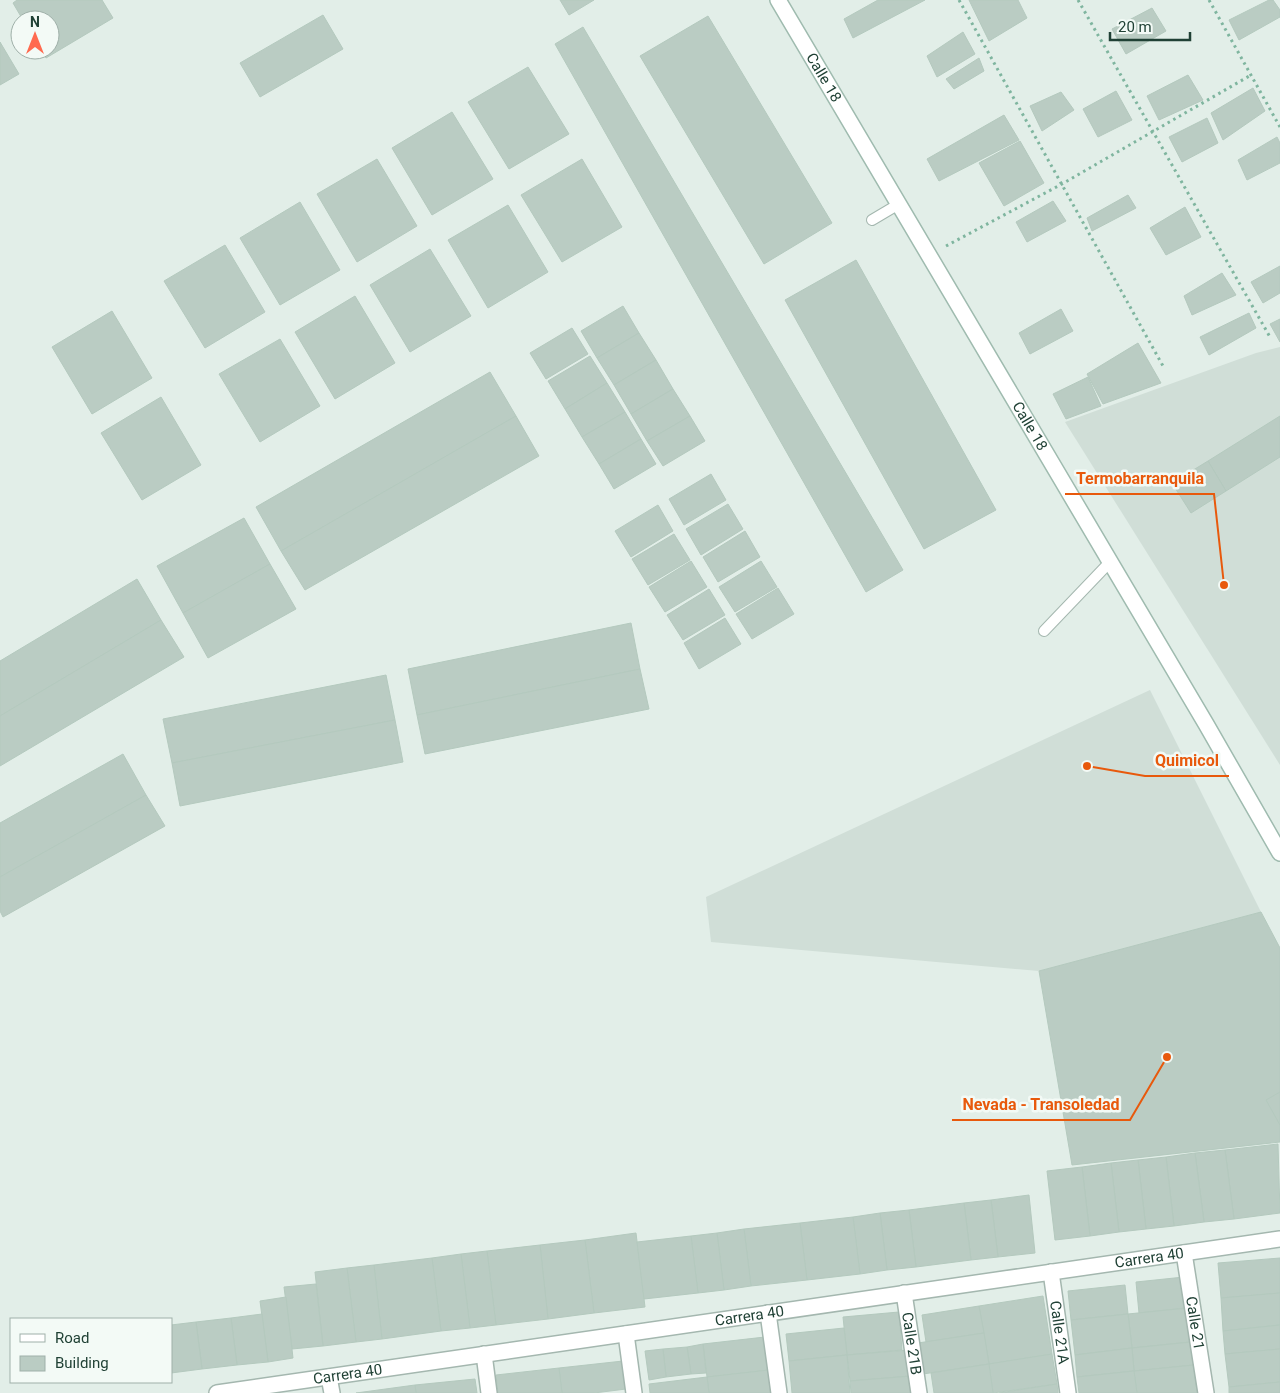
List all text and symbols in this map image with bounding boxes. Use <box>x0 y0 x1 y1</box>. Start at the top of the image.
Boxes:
north arrow <box>10 10 60 60</box>
scale bar <box>1110 10 1190 42</box>
text: N <box>30 14 40 30</box>
text: 20 m <box>1118 18 1152 36</box>
street label: Calle 18 <box>802 50 845 105</box>
street label: Calle 18 <box>1008 398 1051 454</box>
callout: Termobarranquila <box>1065 463 1214 494</box>
text: Termobarranquila <box>1076 469 1205 488</box>
callout: Quimicol <box>1145 745 1229 776</box>
text: Quimicol <box>1155 751 1219 770</box>
callout: Nevada - Transoledad <box>952 1089 1130 1120</box>
text: Nevada - Transoledad <box>963 1095 1120 1114</box>
street label: Carrera 40 <box>1114 1244 1185 1272</box>
street label: Calle 21 <box>1182 1295 1208 1351</box>
street label: Calle 21A <box>1046 1300 1073 1365</box>
street label: Carrera 40 <box>714 1302 785 1330</box>
street label: Calle 21B <box>898 1311 925 1376</box>
legend <box>10 1318 172 1383</box>
text: Road <box>55 1329 89 1347</box>
text: Building <box>55 1354 109 1372</box>
street label: Carrera 40 <box>312 1360 383 1388</box>

